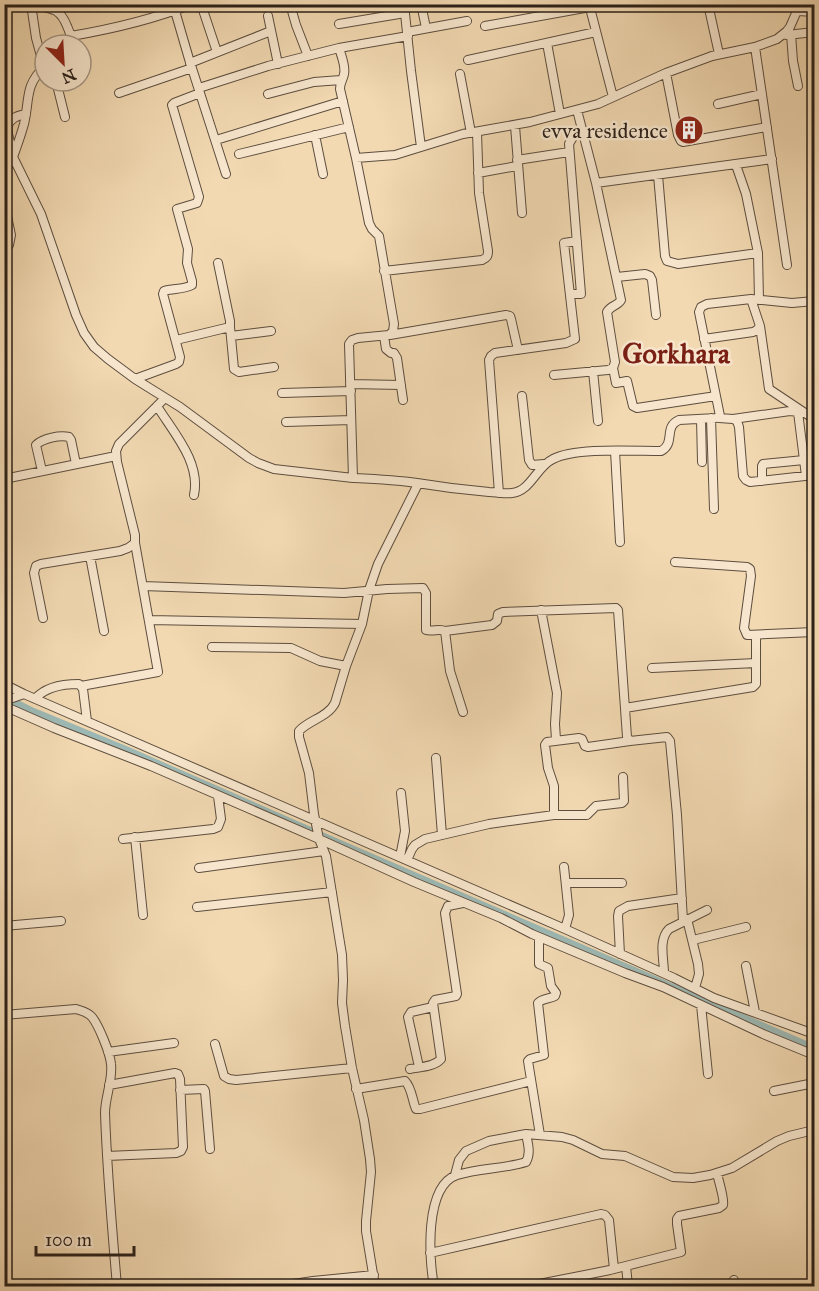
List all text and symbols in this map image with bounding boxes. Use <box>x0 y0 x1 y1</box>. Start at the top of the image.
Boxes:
north arrow <box>33 33 93 93</box>
text: N <box>58 65 79 88</box>
building icon: evva residence <box>673 114 705 146</box>
place label: evva residence <box>542 117 668 144</box>
district label: Gorkhara <box>622 336 731 371</box>
scale bar <box>36 1219 134 1257</box>
text: 100 m <box>45 1229 92 1251</box>

